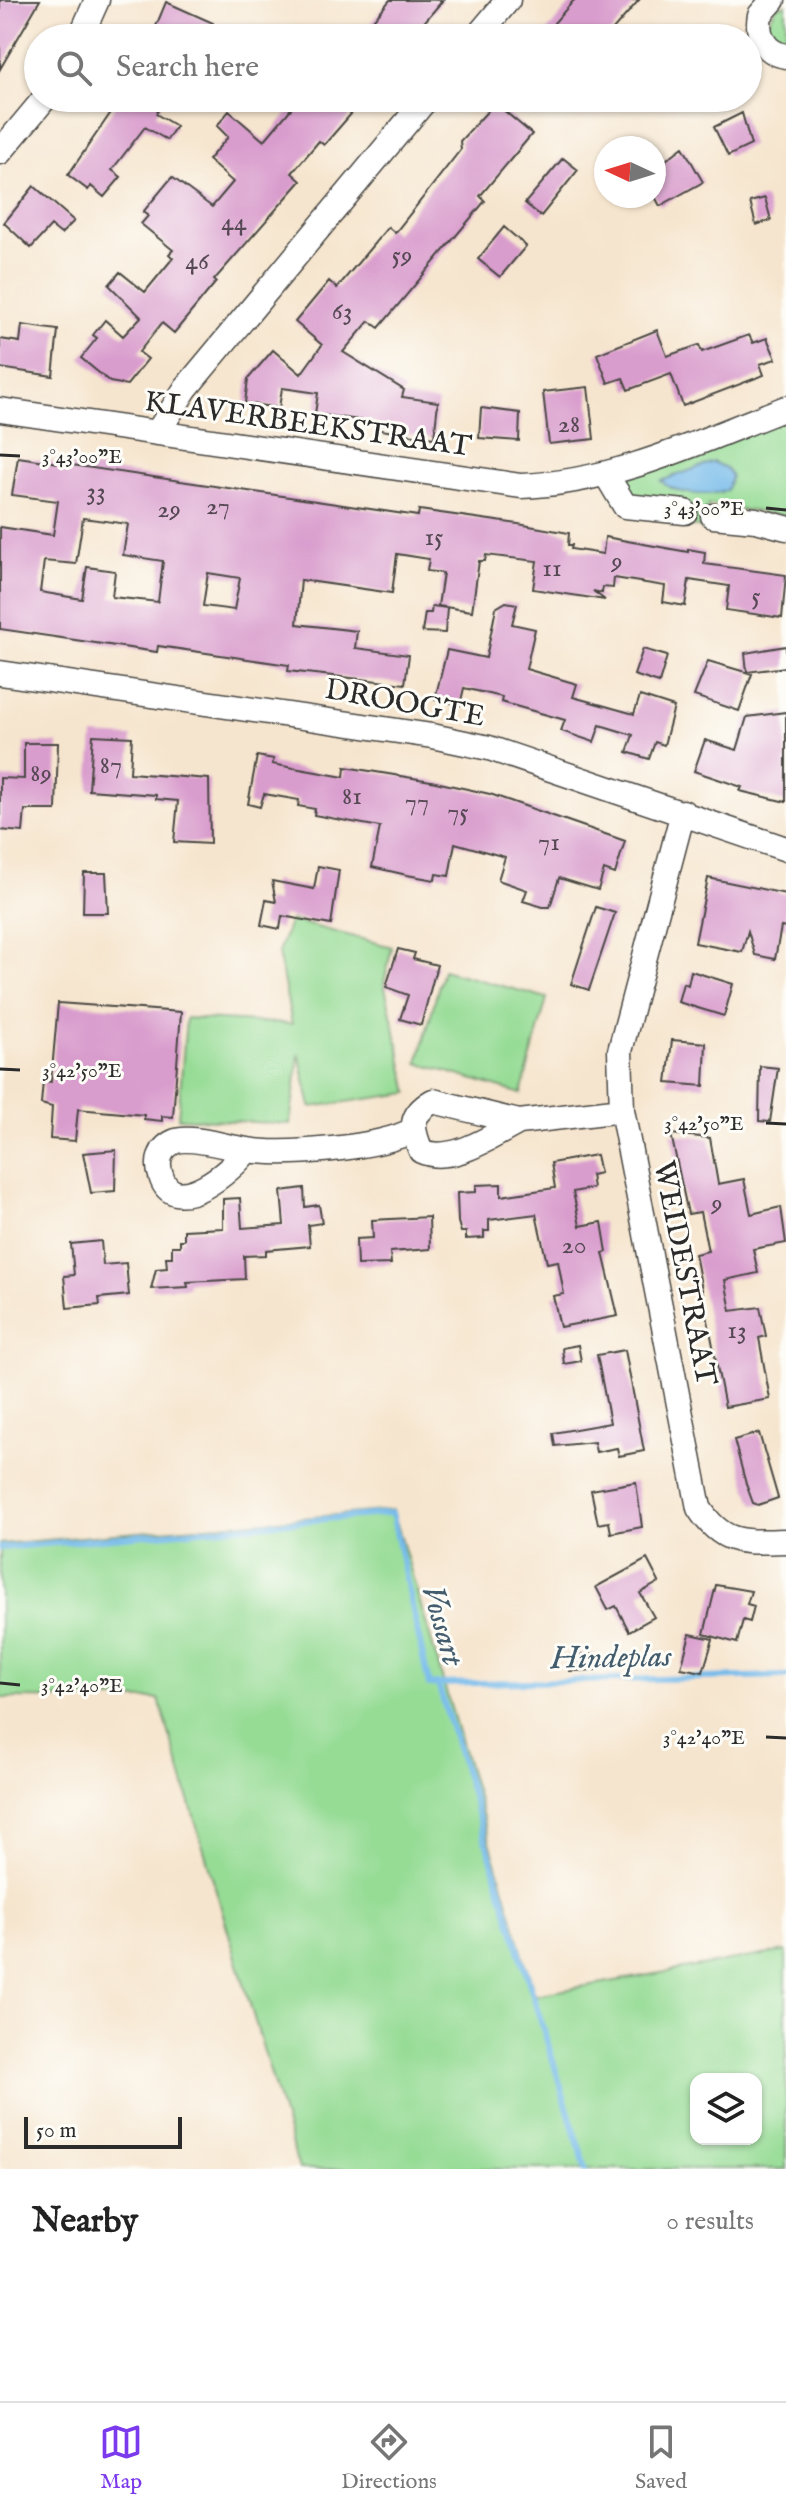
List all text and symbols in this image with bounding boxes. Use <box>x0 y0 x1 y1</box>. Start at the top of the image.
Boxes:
search box <box>24 24 762 112</box>
icon: search <box>52 46 96 90</box>
text: Search here <box>116 49 259 87</box>
north arrow <box>594 136 666 208</box>
house number: 44 <box>221 206 247 239</box>
house number: 59 <box>392 239 412 272</box>
house number: 46 <box>185 245 210 278</box>
house number: 63 <box>332 295 352 328</box>
street label: KLAVERBEEKSTRAAT <box>142 383 474 467</box>
house number: 28 <box>558 408 580 441</box>
text: 3°43'00"E <box>42 445 122 470</box>
house number: 33 <box>86 475 106 508</box>
house number: 27 <box>206 490 230 523</box>
house number: 29 <box>157 493 181 526</box>
text: 3°43'00"E <box>664 497 744 522</box>
house number: 15 <box>424 521 444 554</box>
house number: 9 <box>610 545 623 578</box>
house number: 11 <box>542 552 562 585</box>
house number: 5 <box>751 580 761 613</box>
street label: DROOGTE <box>322 671 488 737</box>
house number: 87 <box>100 749 122 782</box>
house number: 89 <box>30 757 52 790</box>
house number: 81 <box>342 780 362 813</box>
house number: 77 <box>405 786 429 819</box>
house number: 75 <box>447 796 469 829</box>
house number: 71 <box>538 826 560 859</box>
text: 3°42'50"E <box>42 1059 122 1084</box>
text: 3°42'50"E <box>664 1112 744 1137</box>
street label: WEIDESTRAAT <box>644 1158 724 1389</box>
house number: 9 <box>710 1187 723 1220</box>
house number: 20 <box>562 1229 586 1262</box>
house number: 13 <box>727 1314 747 1347</box>
water label: Vossart <box>410 1580 473 1673</box>
water label: Hindeplas <box>549 1637 673 1680</box>
text: 3°42'40"E <box>41 1674 123 1699</box>
text: 3°42'40"E <box>663 1726 745 1751</box>
map controls <box>690 2073 762 2145</box>
button: layers <box>690 2073 762 2145</box>
scale bar <box>24 2113 182 2149</box>
text: 50 m <box>36 2117 77 2145</box>
text: Nearby <box>32 2200 138 2243</box>
text: 0 results <box>666 2205 754 2238</box>
tab: Map <box>99 2420 143 2496</box>
tab: Directions <box>341 2420 437 2496</box>
tab: Saved <box>635 2420 687 2496</box>

